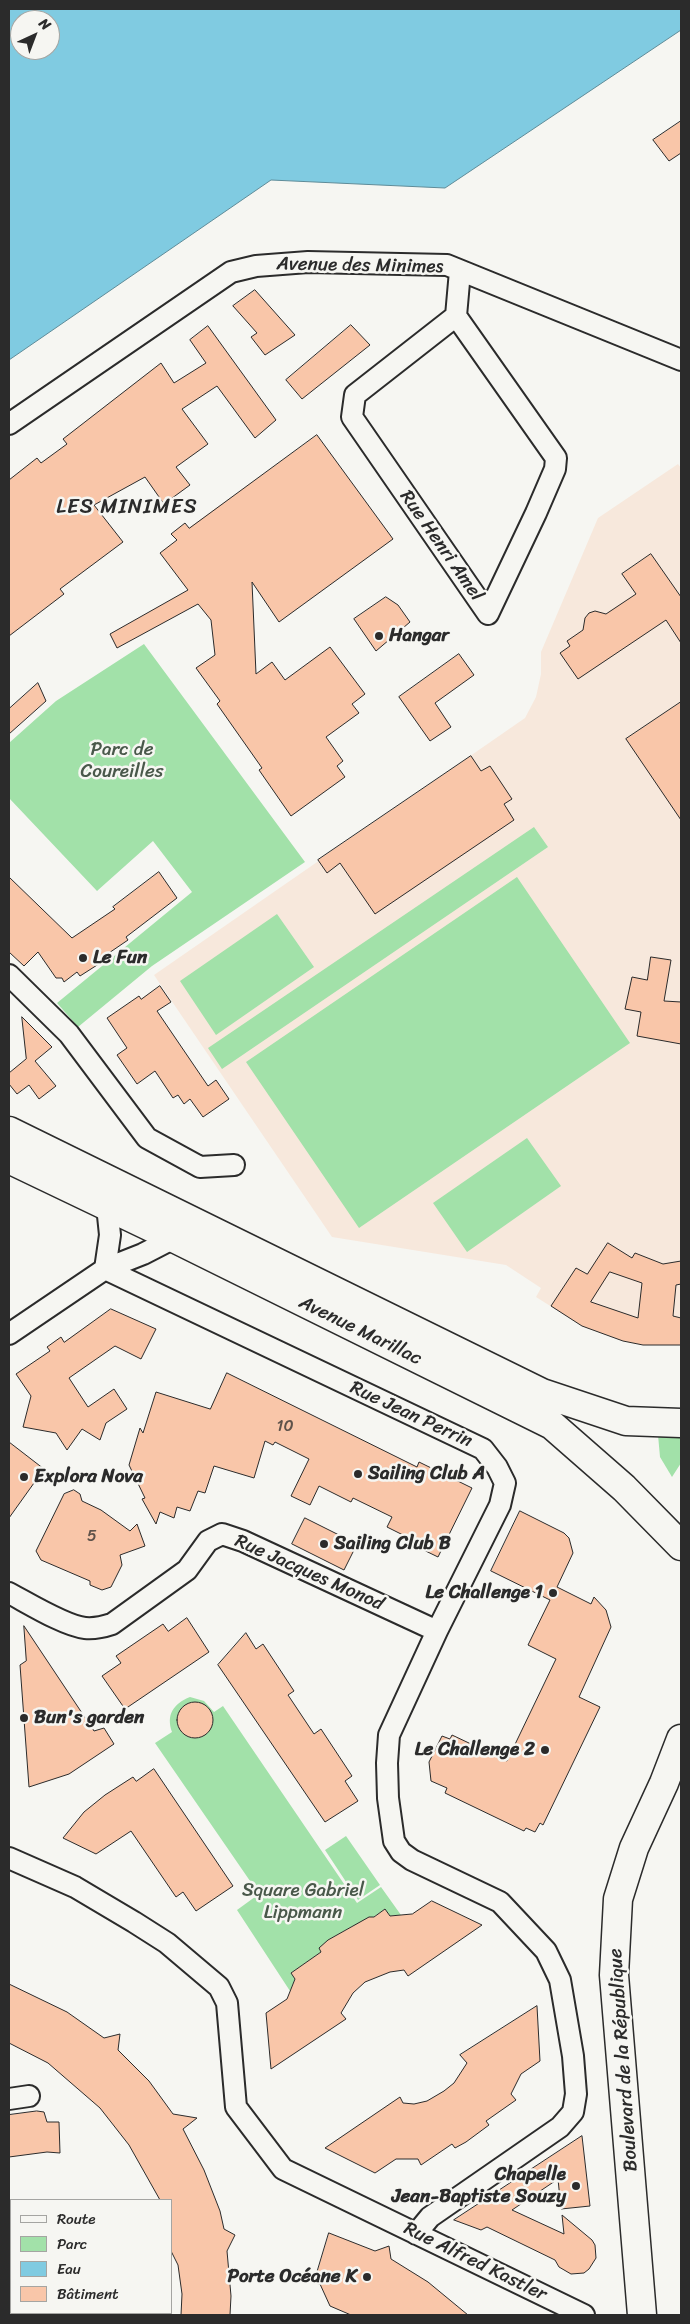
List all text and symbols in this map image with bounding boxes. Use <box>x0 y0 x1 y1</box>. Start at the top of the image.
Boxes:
north arrow <box>10 10 60 60</box>
text: N <box>33 12 57 37</box>
street label: Avenue des Minimes <box>276 253 444 279</box>
street label: Rue Henri Amel <box>394 486 488 606</box>
district label: LES MINIMES <box>56 495 198 521</box>
place label: Hangar <box>389 625 449 647</box>
marker: Hangar <box>373 630 385 642</box>
park label: Parc de Coureilles <box>80 739 164 783</box>
place label: Le Fun <box>93 947 147 969</box>
marker: Le Fun <box>77 952 89 964</box>
street label: Avenue Marillac <box>295 1291 425 1371</box>
street label: Rue Jean Perrin <box>346 1377 476 1453</box>
house number: 10 <box>277 1417 293 1437</box>
place label: Sailing Club A <box>368 1463 485 1485</box>
place label: Explora Nova <box>34 1466 143 1488</box>
marker: Sailing Club A <box>352 1468 364 1480</box>
marker: Explora Nova <box>18 1471 30 1483</box>
house number: 5 <box>87 1527 97 1547</box>
street label: Rue Jacques Monod <box>231 1530 387 1616</box>
place label: Sailing Club B <box>334 1533 451 1555</box>
marker: Sailing Club B <box>318 1538 330 1550</box>
place label: Le Challenge 1 <box>425 1582 543 1604</box>
marker: Le Challenge 1 <box>547 1587 559 1599</box>
place label: Bun's garden <box>34 1707 144 1729</box>
marker: Bun's garden <box>18 1712 30 1724</box>
place label: Le Challenge 2 <box>415 1739 535 1761</box>
marker: Le Challenge 2 <box>539 1744 551 1756</box>
park label: Square Gabriel Lippmann <box>242 1880 364 1924</box>
street label: Boulevard de la République <box>605 1948 643 2172</box>
place label: Chapelle Jean-Baptiste Souzy <box>392 2164 566 2208</box>
marker: Chapelle Jean-Baptiste Souzy <box>570 2180 582 2192</box>
legend <box>10 2199 172 2314</box>
text: Route <box>57 2206 96 2232</box>
street label: Rue Alfred Kastler <box>400 2218 550 2306</box>
text: Parc <box>57 2231 87 2257</box>
text: Eau <box>57 2256 81 2282</box>
place label: Porte Océane K <box>227 2266 357 2288</box>
marker: Porte Océane K <box>361 2271 373 2283</box>
text: Bâtiment <box>57 2281 119 2307</box>

